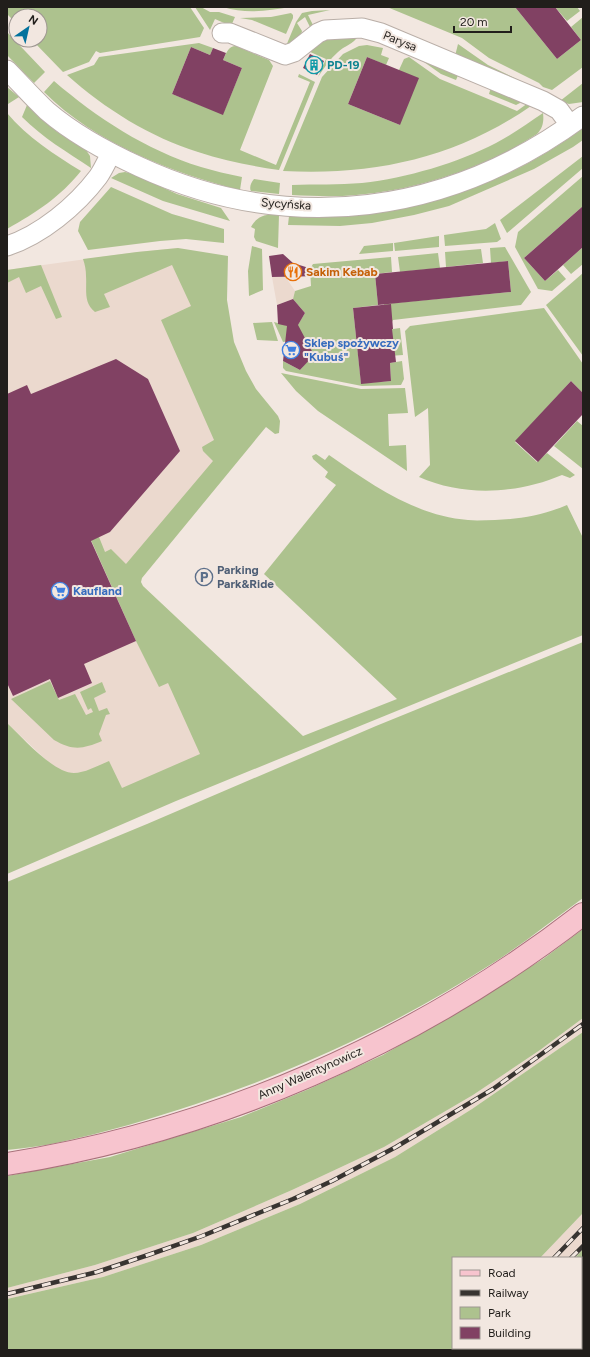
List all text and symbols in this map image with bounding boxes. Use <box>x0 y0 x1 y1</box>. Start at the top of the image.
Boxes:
north arrow <box>8 8 48 48</box>
scale bar <box>454 8 511 34</box>
text: N <box>26 12 40 28</box>
text: 20 m <box>460 15 488 29</box>
street label: Parysa <box>381 28 419 54</box>
building icon: PD-19 <box>304 55 324 75</box>
place label: PD-19 <box>327 58 360 72</box>
street label: Sycyńska <box>260 195 312 213</box>
restaurant icon: Sakim Kebab <box>283 262 303 282</box>
place label: Sakim Kebab <box>306 265 378 279</box>
place label: Sklep spożywczy "Kubuś" <box>304 336 399 364</box>
supermarket icon: Sklep spożywczy "Kubuś" <box>281 340 301 360</box>
place label: Parking Park&Ride <box>217 563 274 591</box>
parking icon: Parking Park&Ride <box>194 567 214 587</box>
supermarket icon: Kaufland <box>50 581 70 601</box>
place label: Kaufland <box>73 584 122 598</box>
street label: Anny Walentynowicz <box>256 1044 364 1102</box>
legend <box>452 1257 582 1349</box>
text: Road <box>488 1266 516 1280</box>
text: Railway <box>488 1286 529 1300</box>
text: Park <box>488 1306 511 1320</box>
text: Building <box>488 1326 531 1340</box>

